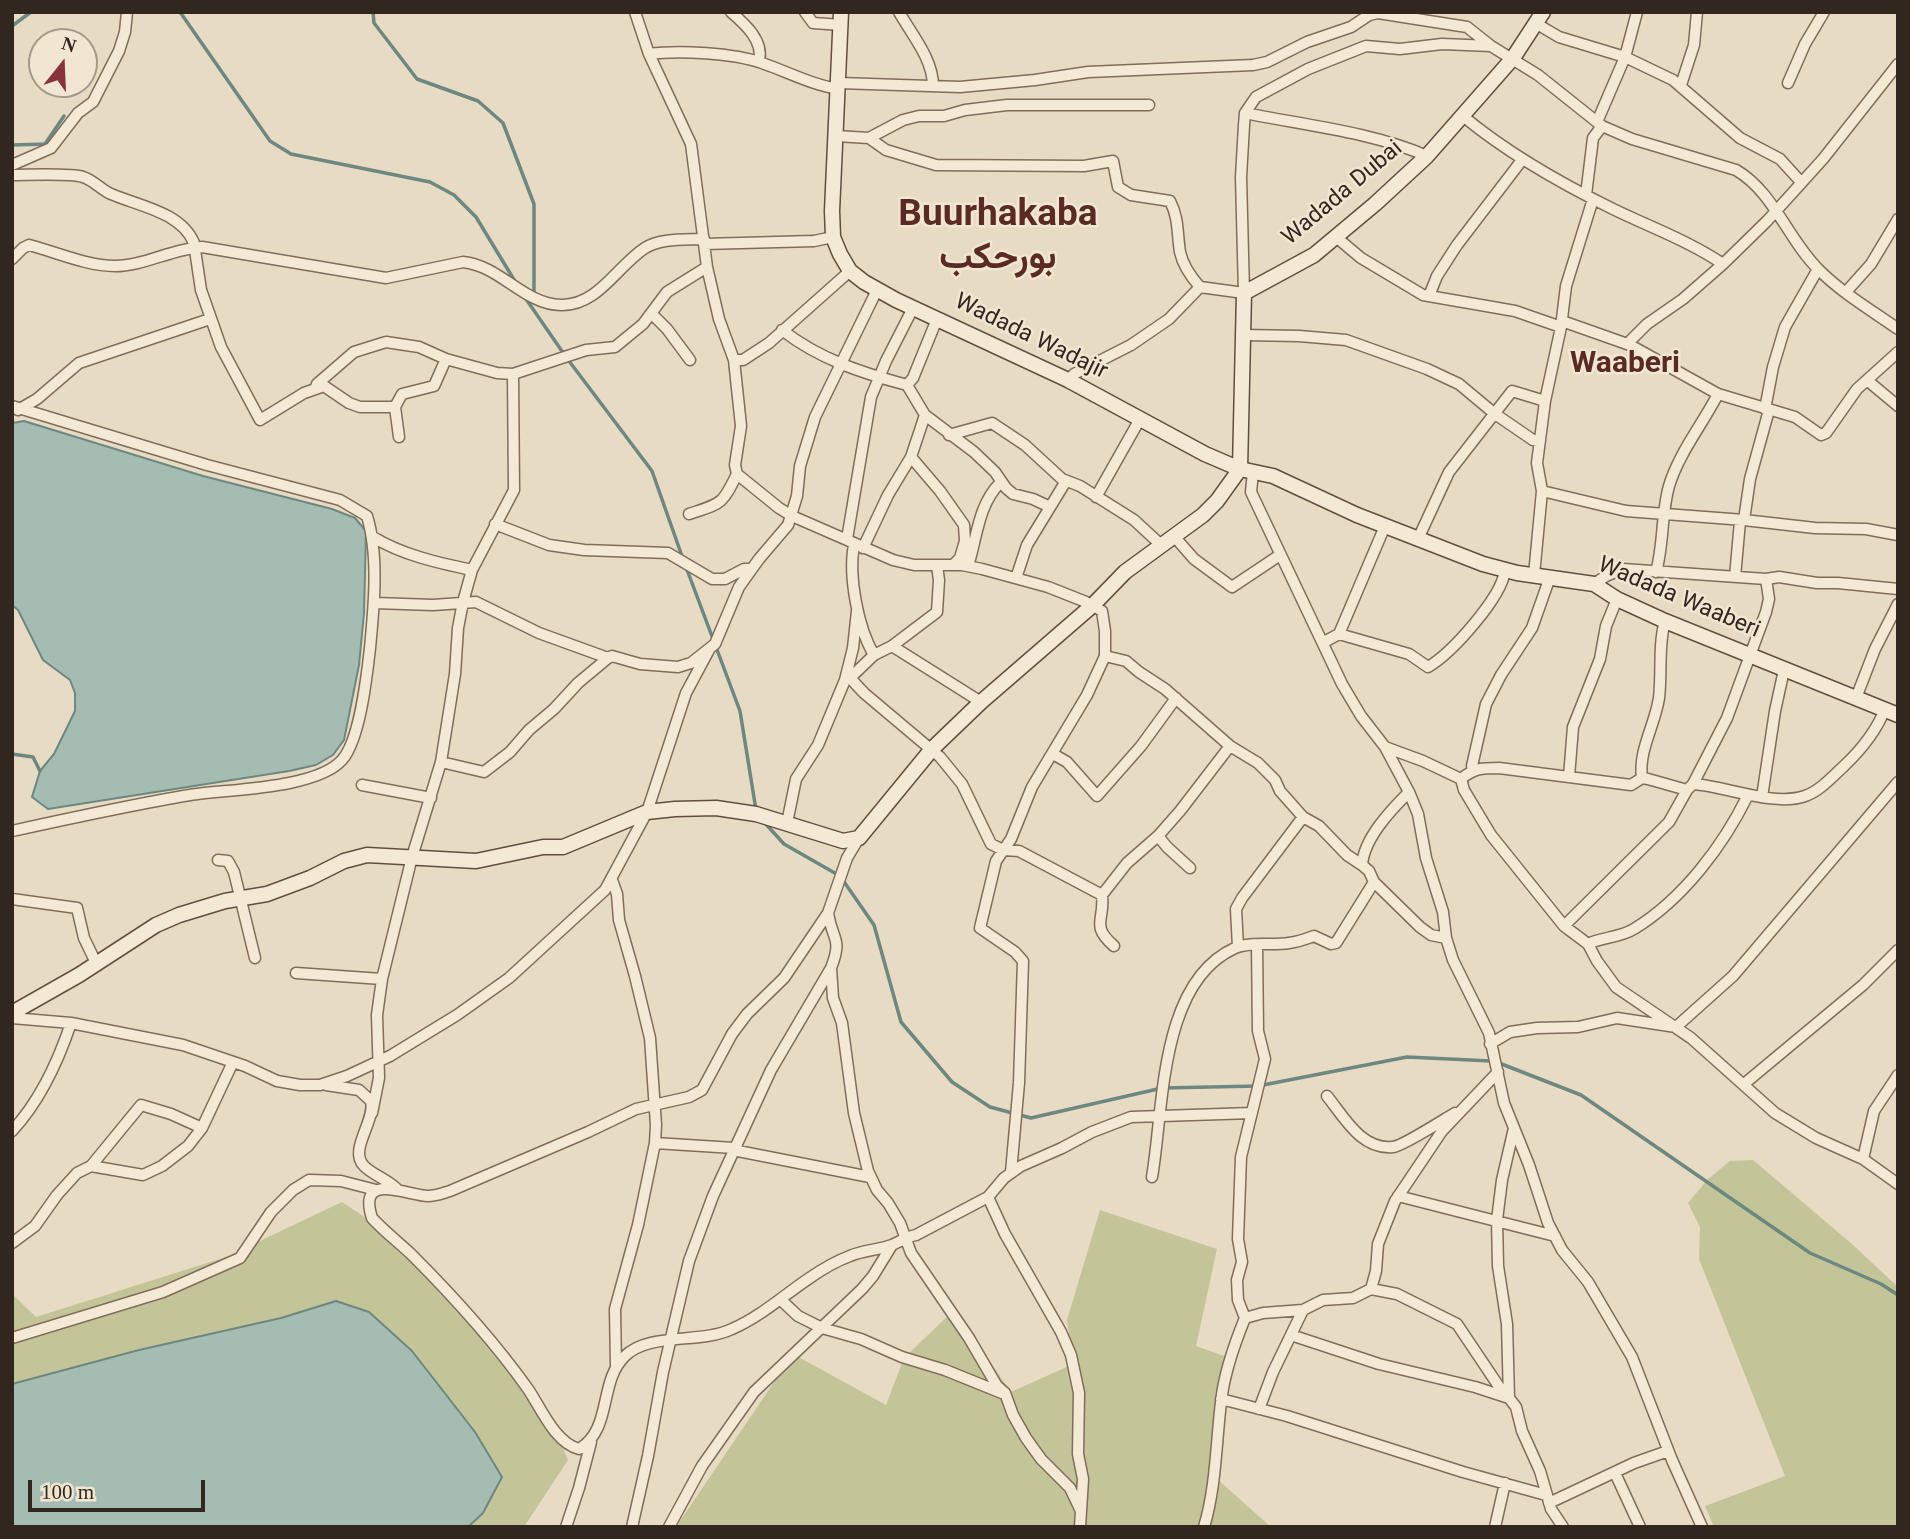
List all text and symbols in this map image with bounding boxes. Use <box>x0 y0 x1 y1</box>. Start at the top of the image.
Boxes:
north arrow <box>28 28 98 98</box>
text: N <box>59 32 79 57</box>
street label: Wadada Dubai <box>1278 137 1410 253</box>
district label: Buurhakaba بورحكب <box>898 197 1098 284</box>
street label: Wadada Wadajir <box>949 290 1111 388</box>
district label: Waaberi <box>1570 349 1680 385</box>
street label: Wadada Waaberi <box>1593 553 1763 647</box>
scale bar <box>32 1466 208 1510</box>
text: 100 m <box>41 1480 94 1504</box>

